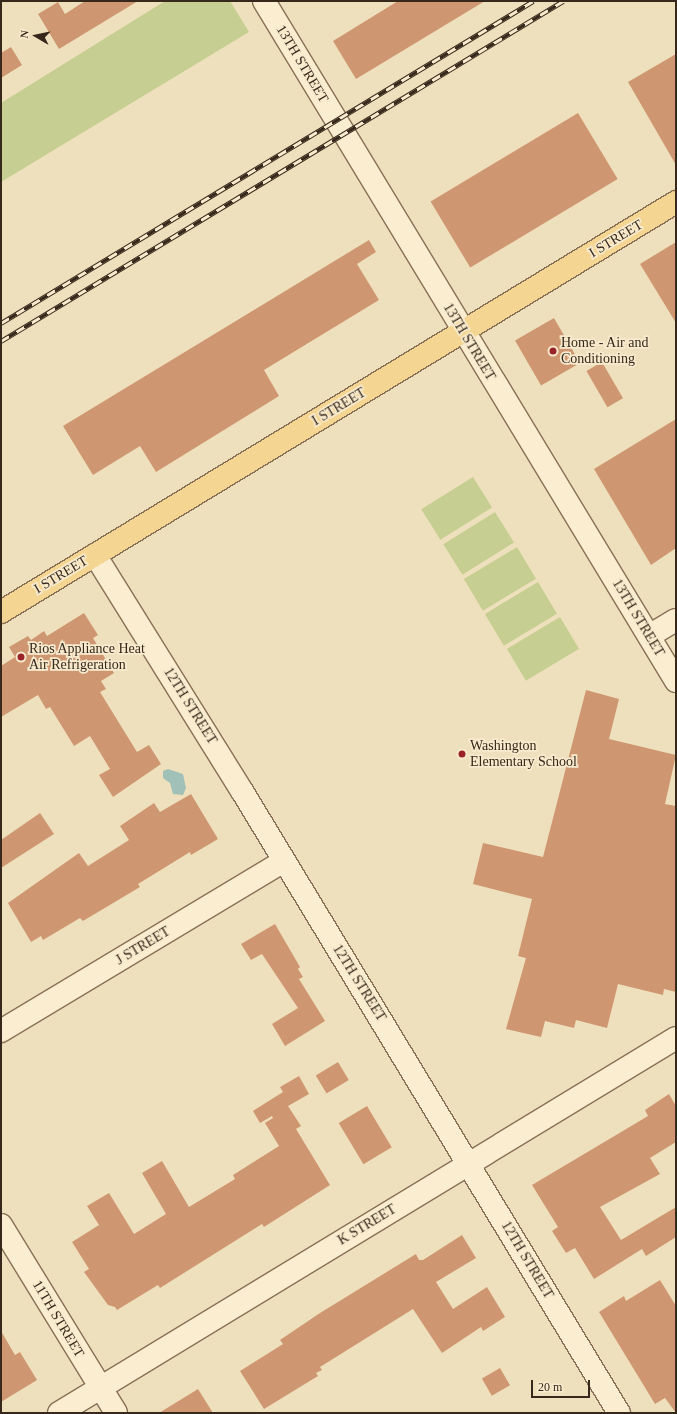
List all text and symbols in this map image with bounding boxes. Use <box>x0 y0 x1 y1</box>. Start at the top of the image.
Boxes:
north arrow <box>16 16 56 56</box>
street label: 13TH STREET <box>272 22 332 106</box>
text: N <box>18 29 31 39</box>
street label: I STREET <box>586 216 646 262</box>
street label: 13TH STREET <box>439 300 499 384</box>
place label: Home - Air and Conditioning <box>561 335 649 368</box>
marker: Home - Air and Conditioning <box>548 346 558 356</box>
street label: I STREET <box>309 384 369 430</box>
street label: I STREET <box>31 552 91 598</box>
street label: 13TH STREET <box>608 576 668 660</box>
place label: Rios Appliance Heat Air Refrigeration <box>29 641 146 674</box>
marker: Rios Appliance Heat Air Refrigeration <box>16 652 26 662</box>
street label: 12TH STREET <box>160 664 220 748</box>
place label: Washington Elementary School <box>470 738 577 770</box>
marker: Washington Elementary School <box>457 749 467 759</box>
street label: J STREET <box>113 923 173 969</box>
street label: 12TH STREET <box>329 941 389 1025</box>
street label: K STREET <box>335 1201 399 1249</box>
street label: 12TH STREET <box>497 1218 557 1302</box>
street label: 11TH STREET <box>28 1277 88 1361</box>
scale bar <box>533 1372 592 1398</box>
text: 20 m <box>538 1380 562 1394</box>

